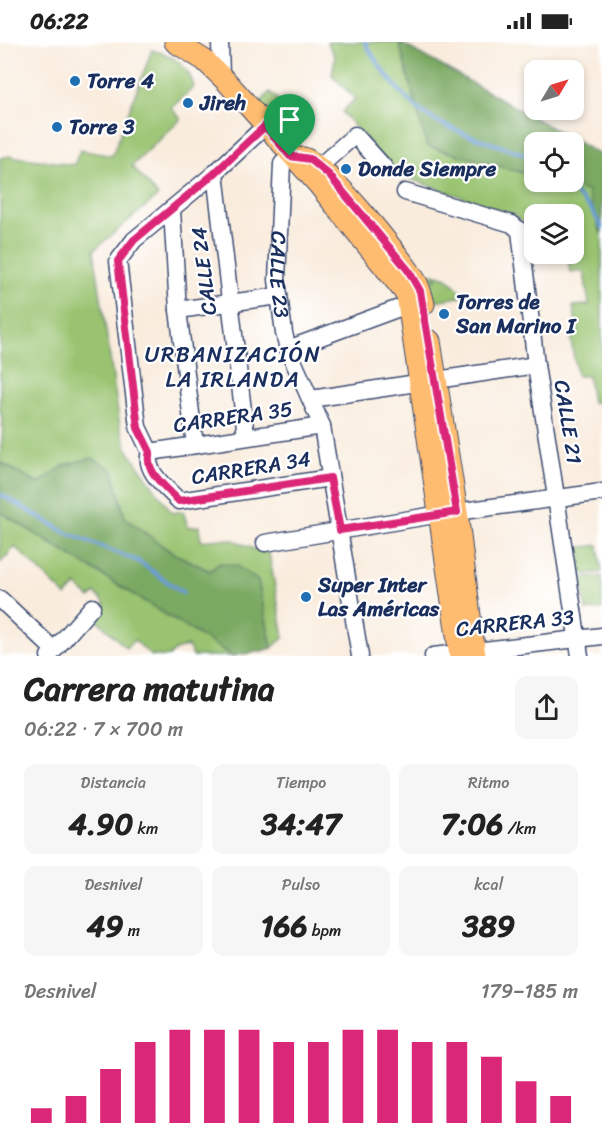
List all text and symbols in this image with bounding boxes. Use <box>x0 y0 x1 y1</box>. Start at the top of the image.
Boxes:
text: 06:22 <box>30 2 88 41</box>
north arrow <box>524 60 584 120</box>
map controls <box>524 60 584 264</box>
place label: Torre 4 <box>87 62 154 100</box>
marker: Torre 4 <box>68 74 82 88</box>
place label: Jireh <box>199 84 246 122</box>
pin <box>264 94 315 156</box>
marker: Jireh <box>181 96 195 110</box>
icon: arrive <box>273 103 306 136</box>
place label: Torre 3 <box>69 108 135 146</box>
marker: Torre 3 <box>50 120 64 134</box>
button: locate <box>524 132 584 192</box>
place label: Donde Siempre <box>358 150 496 188</box>
marker: Donde Siempre <box>339 162 353 176</box>
button: layers <box>524 204 584 264</box>
street label: CALLE 24 <box>180 225 228 317</box>
street label: CALLE 23 <box>258 230 301 321</box>
place label: Torres de San Marino I <box>455 283 577 345</box>
marker: Torres de San Marino I <box>437 307 451 321</box>
district label: URBANIZACIÓN LA IRLANDA <box>145 335 321 399</box>
street label: CALLE 21 <box>543 377 593 467</box>
street label: CARRERA 35 <box>171 390 295 444</box>
street label: CARRERA 34 <box>189 440 313 496</box>
place label: Super Inter Las Américas <box>317 566 439 628</box>
marker: Super Inter Las Américas <box>299 590 313 604</box>
street label: CARRERA 33 <box>454 598 576 648</box>
text: Carrera matutina <box>24 660 275 718</box>
button: share <box>515 676 578 739</box>
text: 06:22 · 7 × 700 m <box>24 712 183 747</box>
text: Distancia <box>81 768 146 797</box>
text: Tiempo <box>276 768 326 797</box>
text: Ritmo <box>468 768 509 797</box>
text: 4.90 <box>68 797 133 851</box>
text: 34:47 <box>261 797 341 851</box>
text: 7:06 <box>441 797 503 851</box>
text: km <box>133 814 158 843</box>
text: /km <box>503 814 536 843</box>
text: Desnivel <box>84 870 142 899</box>
text: Pulso <box>282 870 320 899</box>
text: kcal <box>474 870 503 899</box>
text: 49 <box>87 899 124 953</box>
text: 166 <box>261 899 308 953</box>
text: 389 <box>462 899 515 953</box>
text: m <box>124 916 140 945</box>
text: bpm <box>308 916 341 945</box>
text: Desnivel <box>24 974 96 1009</box>
text: 179–185 m <box>481 974 578 1009</box>

